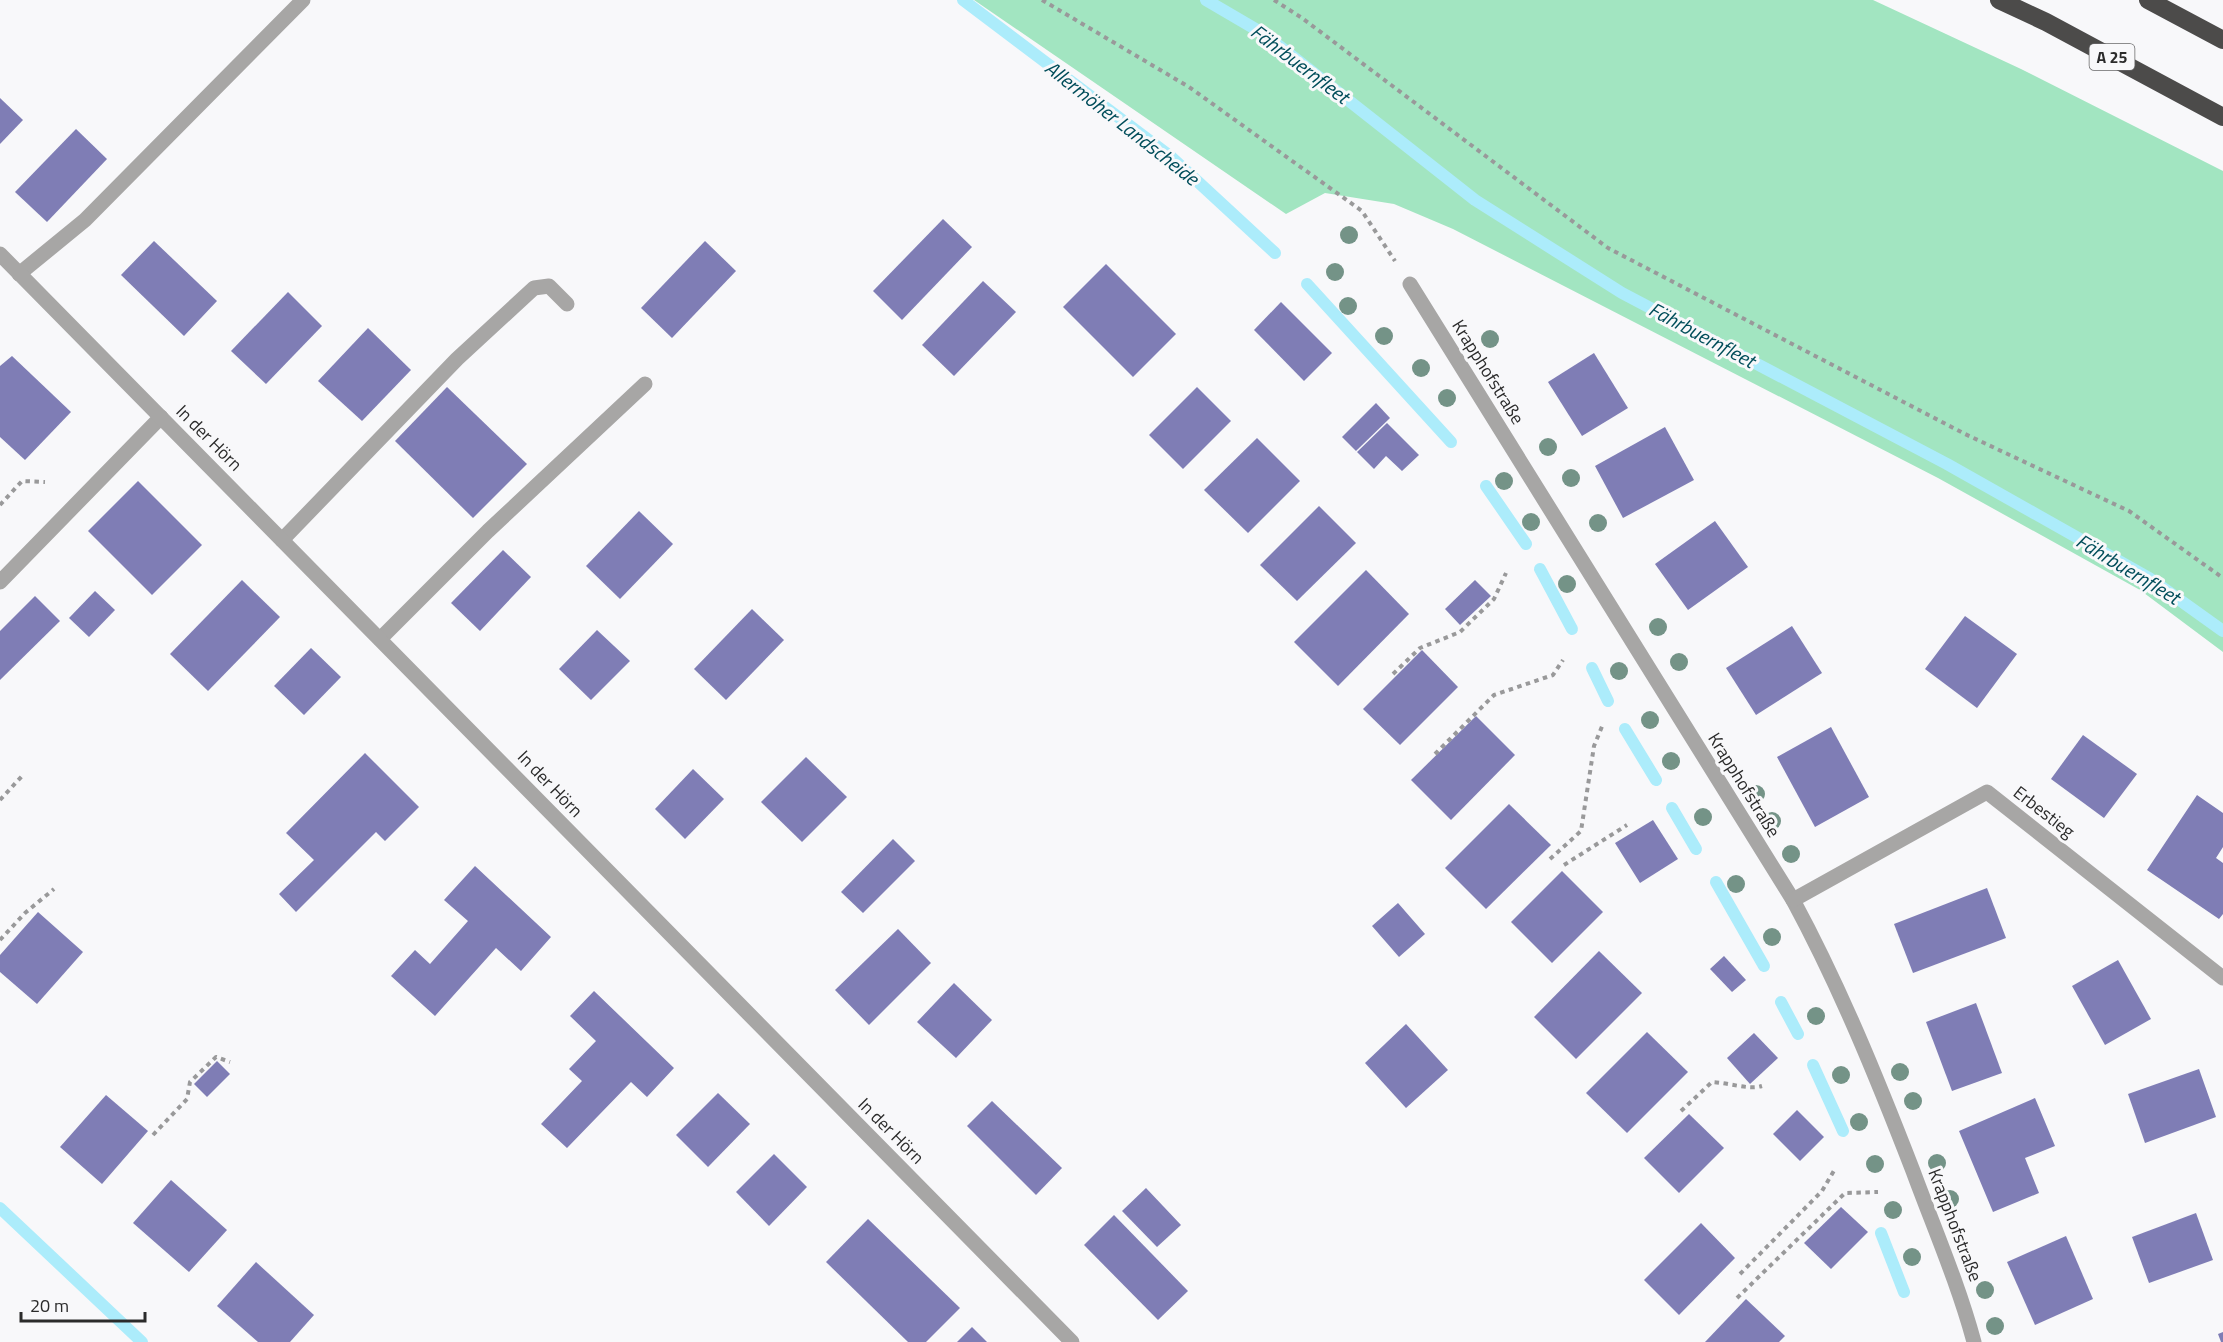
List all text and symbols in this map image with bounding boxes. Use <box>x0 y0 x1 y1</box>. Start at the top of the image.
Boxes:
water label: Fährbuernfleet <box>1244 16 1358 113</box>
road number: A 25 <box>2090 44 2134 70</box>
water label: Allermöher Landscheide <box>1039 52 1207 194</box>
water label: Fährbuernfleet <box>1644 294 1763 377</box>
street label: Krapphofstraße <box>1445 314 1531 429</box>
street label: In der Hörn <box>170 398 249 477</box>
water label: Fährbuernfleet <box>2070 525 2188 613</box>
street label: Krapphofstraße <box>1701 727 1787 842</box>
street label: In der Hörn <box>511 744 589 823</box>
street label: Erbestieg <box>2008 779 2081 844</box>
street label: In der Hörn <box>852 1091 931 1170</box>
street label: Krapphofstraße <box>1922 1164 1989 1285</box>
scale bar <box>21 1285 146 1323</box>
text: 20 m <box>30 1292 69 1319</box>

